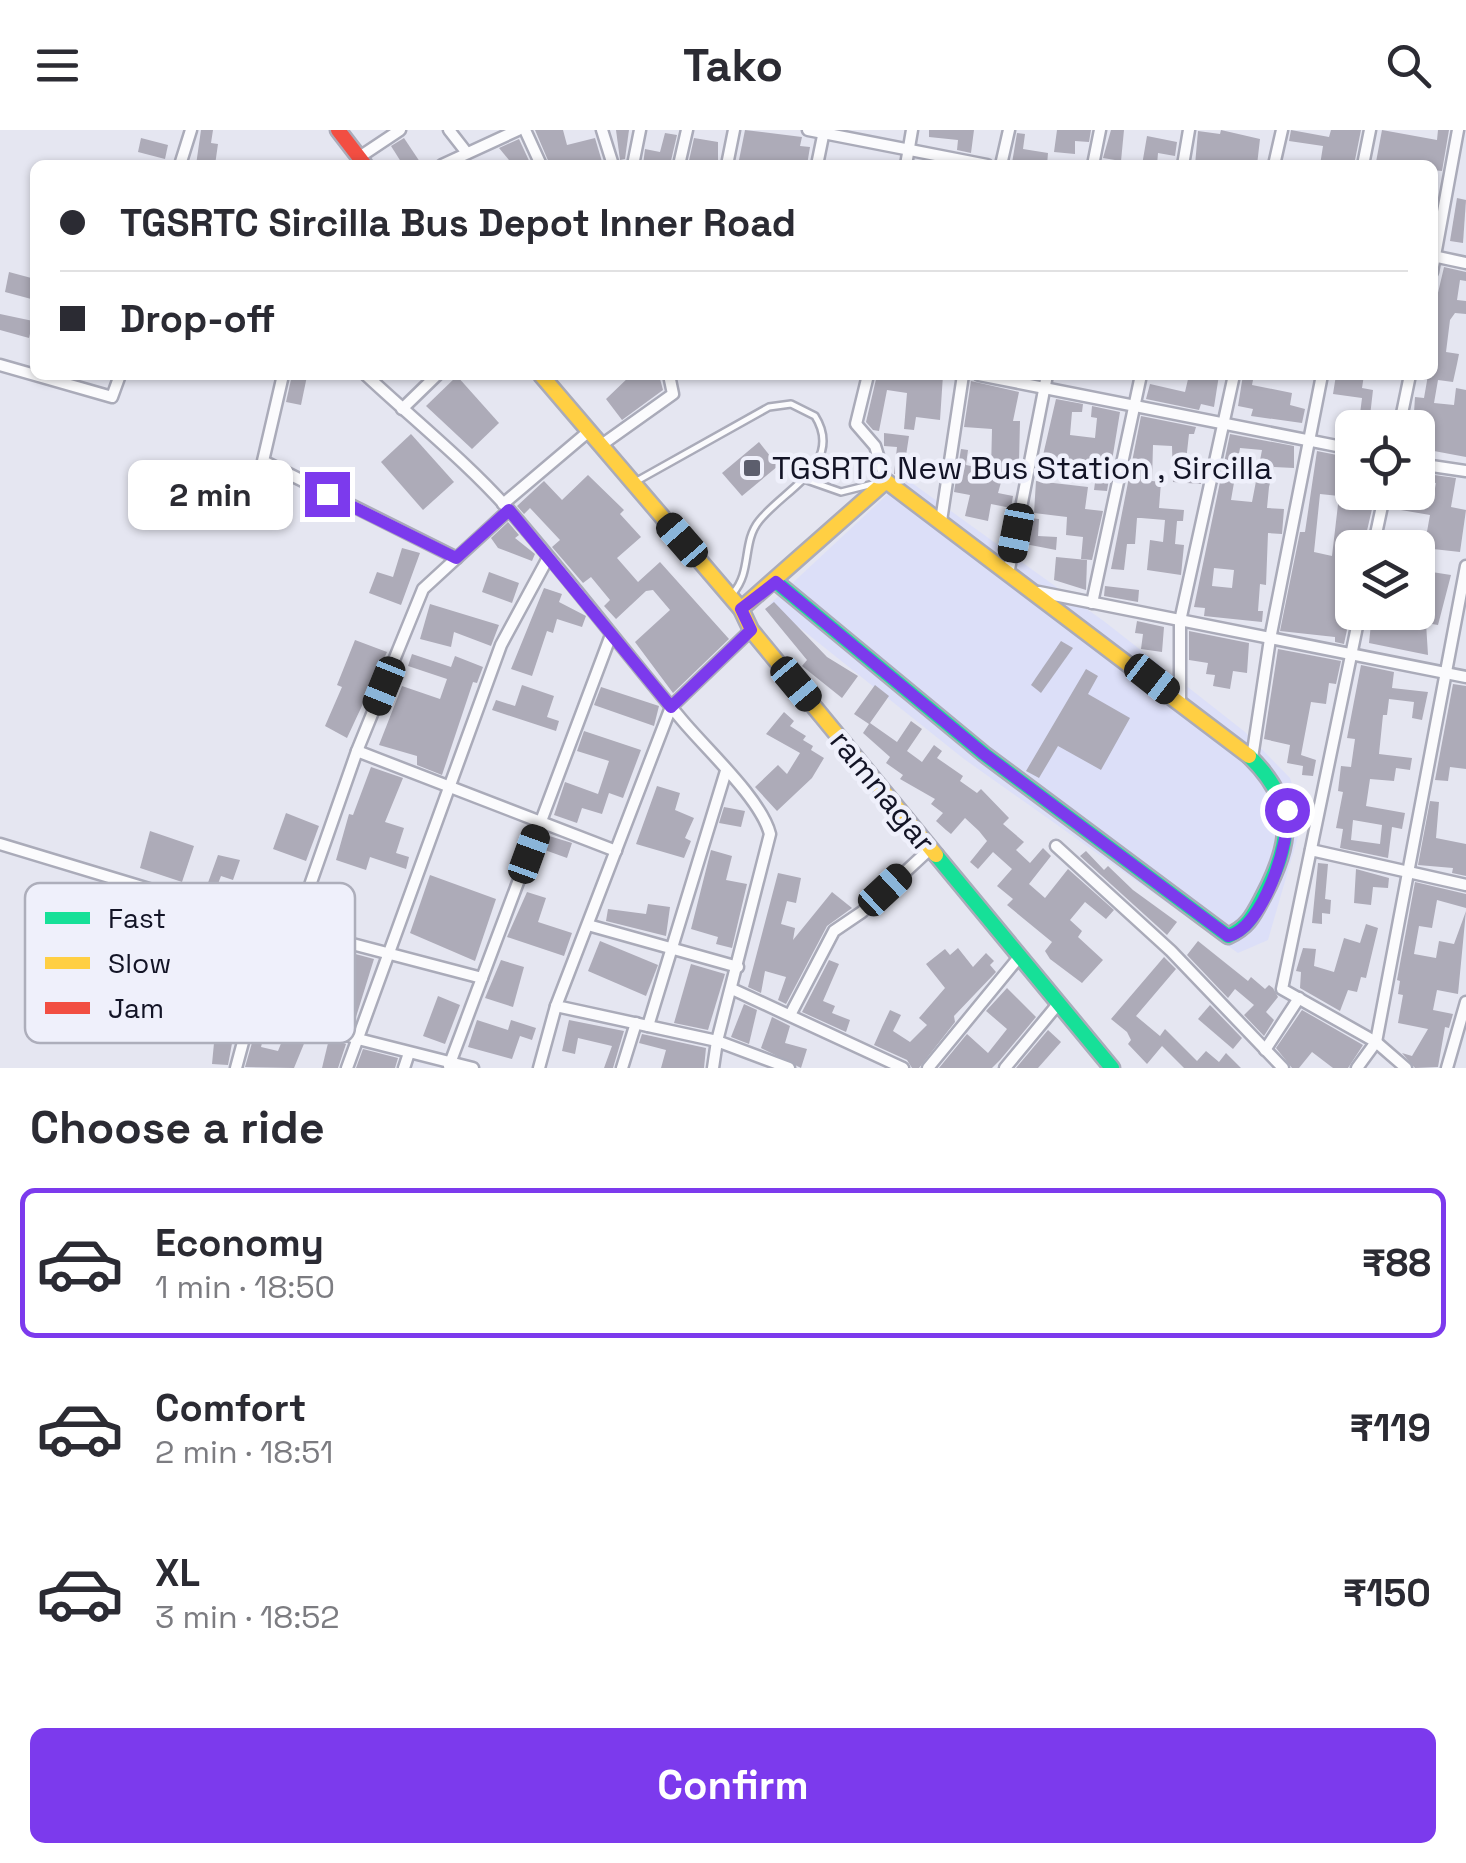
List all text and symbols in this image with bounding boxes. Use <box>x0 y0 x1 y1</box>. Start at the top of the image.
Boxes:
text: Tako <box>683 37 783 94</box>
icon: menu <box>30 38 85 93</box>
icon: search <box>1381 38 1436 93</box>
text: TGSRTC Sircilla Bus Depot Inner Road <box>120 199 796 247</box>
text: Drop-off <box>120 295 275 343</box>
map controls <box>1335 410 1435 630</box>
button: locate <box>1335 410 1435 510</box>
place label: TGSRTC New Bus Station , Sircilla <box>772 448 1273 488</box>
marker: TGSRTC New Bus Station , Sircilla <box>741 457 763 479</box>
callout: 2 min <box>127 459 292 529</box>
route end <box>305 472 350 517</box>
text: 2 min <box>169 475 252 515</box>
car <box>996 501 1036 565</box>
car <box>651 508 713 572</box>
button: layers <box>1335 530 1435 630</box>
car <box>1119 649 1185 709</box>
car <box>765 651 827 717</box>
car <box>359 653 409 719</box>
street label: ramnagar <box>822 722 944 860</box>
route start <box>1265 788 1310 833</box>
car <box>505 821 553 887</box>
car <box>853 859 917 921</box>
legend <box>25 883 355 1043</box>
text: Fast <box>108 900 166 936</box>
text: Slow <box>108 945 171 981</box>
text: Jam <box>108 990 164 1026</box>
text: Choose a ride <box>30 1099 325 1156</box>
icon: car <box>35 1218 125 1308</box>
text: Economy <box>155 1219 324 1267</box>
text: ₹88 <box>1362 1239 1431 1287</box>
text: 1 min · 18:50 <box>155 1267 335 1307</box>
icon: car <box>35 1383 125 1473</box>
text: Comfort <box>155 1384 306 1432</box>
text: ₹119 <box>1350 1404 1431 1452</box>
text: 2 min · 18:51 <box>155 1432 333 1472</box>
icon: car <box>35 1548 125 1638</box>
text: XL <box>155 1549 200 1597</box>
text: ₹150 <box>1343 1569 1431 1617</box>
text: 3 min · 18:52 <box>155 1597 340 1637</box>
button: Confirm <box>30 1728 1436 1843</box>

